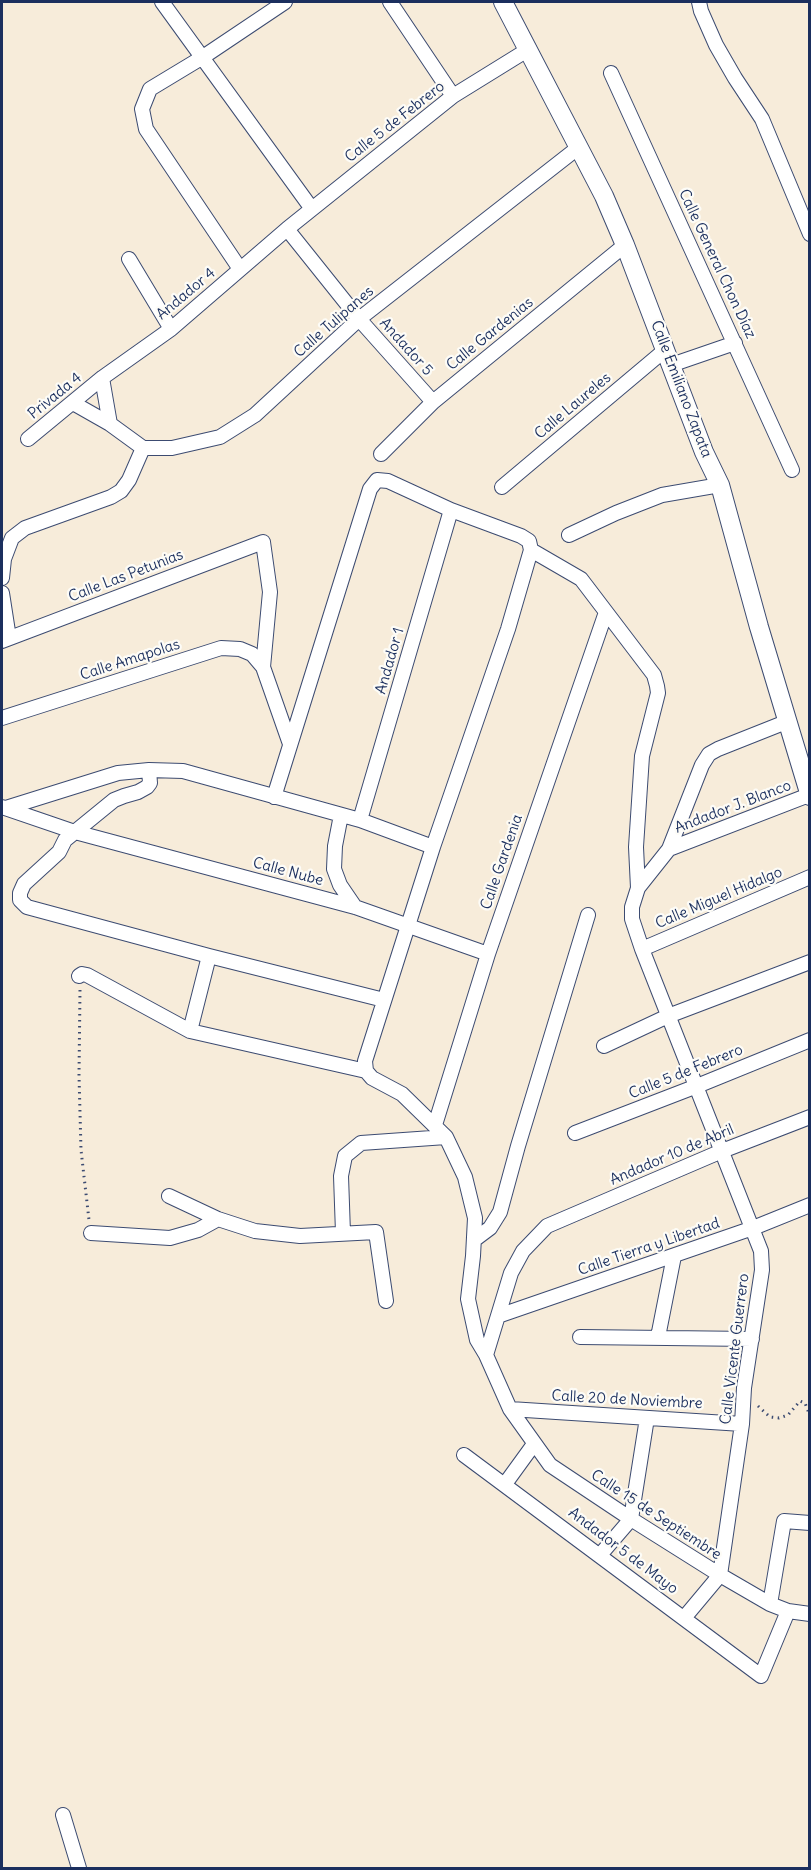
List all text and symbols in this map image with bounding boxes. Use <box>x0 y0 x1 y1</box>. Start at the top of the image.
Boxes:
street label: Calle 5 de Febrero <box>342 78 448 166</box>
street label: Calle General Chon Díaz <box>674 186 760 342</box>
street label: Andador 4 <box>153 264 219 324</box>
street label: Calle Tulipanes <box>290 283 378 361</box>
street label: Calle Gardenias <box>443 294 537 374</box>
street label: Andador 5 <box>375 315 437 379</box>
street label: Calle Emiliano Zapata <box>647 318 715 460</box>
street label: Privada 4 <box>25 369 85 423</box>
street label: Calle Laureles <box>531 369 615 443</box>
street label: Calle Las Petunias <box>66 546 186 606</box>
street label: Andador 1 <box>372 626 408 696</box>
street label: Calle Amapolas <box>78 635 182 685</box>
street label: Andador J. Blanco <box>672 777 794 837</box>
street label: Calle Gardenia <box>477 812 527 912</box>
street label: Calle Nube <box>251 854 325 890</box>
street label: Calle Miguel Hidalgo <box>653 863 785 933</box>
street label: Calle 5 de Febrero <box>626 1041 746 1103</box>
street label: Andador 10 de Abril <box>607 1121 737 1189</box>
street label: Calle Tierra y Libertad <box>576 1214 722 1280</box>
street label: Calle Vicente Guerrero <box>717 1273 753 1425</box>
street label: Calle 20 de Noviembre <box>551 1387 703 1413</box>
street label: Calle 15 de Septiembre <box>587 1466 725 1564</box>
street label: Andador 5 de Mayo <box>565 1504 681 1598</box>

